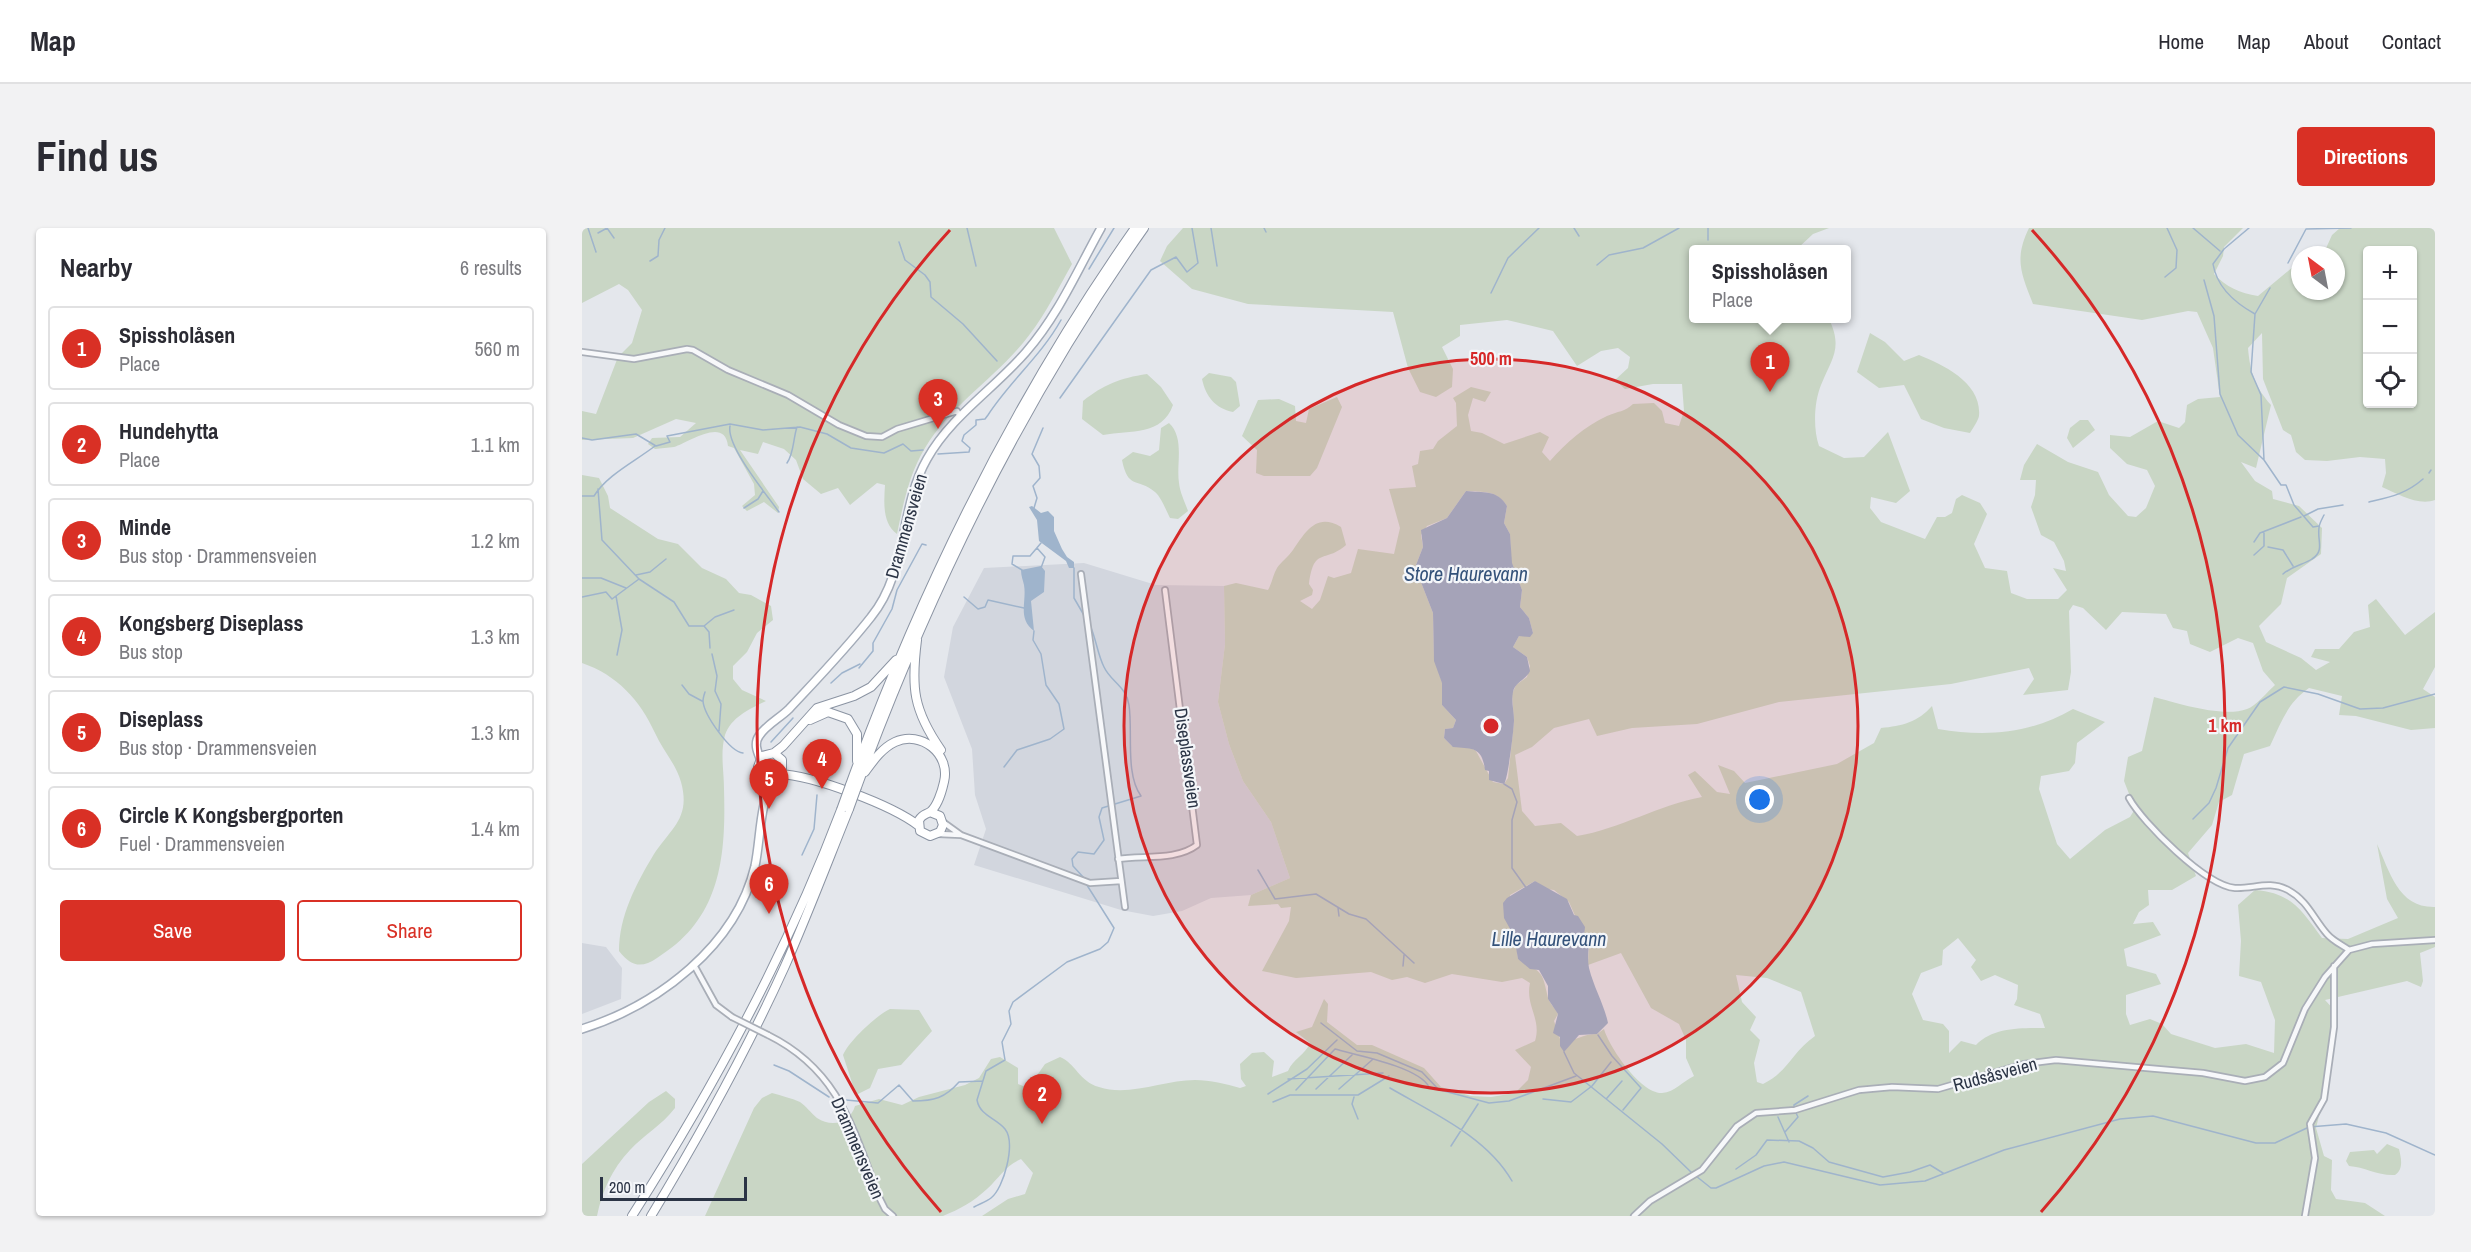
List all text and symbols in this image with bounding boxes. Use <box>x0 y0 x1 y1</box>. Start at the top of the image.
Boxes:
text: Map <box>30 22 76 60</box>
text: Home <box>2158 27 2204 56</box>
text: Map <box>2237 27 2271 56</box>
text: About <box>2304 27 2349 56</box>
text: Contact <box>2382 27 2441 56</box>
button: Directions <box>2297 127 2435 186</box>
text: Find us <box>36 128 158 184</box>
popup <box>1689 245 1851 323</box>
north arrow <box>2291 246 2345 300</box>
map controls <box>2363 246 2417 408</box>
button: + <box>2363 246 2417 300</box>
text: Nearby <box>60 250 132 285</box>
text: 6 results <box>460 254 522 281</box>
text: Spissholåsen <box>1712 256 1828 286</box>
text: Place <box>1712 286 1753 313</box>
button: − <box>2363 300 2417 354</box>
text: Spissholåsen <box>119 320 235 350</box>
text: 1 <box>77 335 86 362</box>
text: 560 m <box>474 335 520 362</box>
pin: 1 <box>1750 342 1790 392</box>
text: 500 m <box>1470 346 1512 371</box>
text: Place <box>119 350 160 377</box>
button: locate <box>2363 354 2417 408</box>
pin: 3 <box>918 380 958 429</box>
text: Hundehytta <box>119 416 218 446</box>
text: 2 <box>77 431 86 458</box>
text: 1.1 km <box>471 431 520 458</box>
text: Place <box>119 446 160 473</box>
street label: Drammensveien <box>879 471 933 581</box>
text: Minde <box>119 512 171 542</box>
text: 3 <box>77 527 86 554</box>
text: 1.2 km <box>471 527 520 554</box>
text: Bus stop · Drammensveien <box>119 542 317 569</box>
water label: Store Haurevann <box>1404 560 1528 587</box>
text: Kongsberg Diseplass <box>119 608 303 638</box>
text: 4 <box>77 623 86 650</box>
text: 1.3 km <box>471 623 520 650</box>
text: Bus stop <box>119 638 183 665</box>
text: Diseplass <box>119 704 203 734</box>
street label: Diseplassveien <box>1169 706 1207 810</box>
text: 1 km <box>2208 713 2242 738</box>
centre of rings <box>1481 716 1501 736</box>
text: 5 <box>77 719 86 746</box>
text: 1.3 km <box>471 719 520 746</box>
text: Bus stop · Drammensveien <box>119 734 317 761</box>
pin: 4 <box>802 740 842 789</box>
pin: 5 <box>750 760 789 809</box>
your location <box>1745 785 1774 814</box>
text: Circle K Kongsbergporten <box>119 800 344 830</box>
text: 6 <box>77 815 86 842</box>
text: 1.4 km <box>471 815 520 842</box>
text: Fuel · Drammensveien <box>119 830 285 857</box>
pin: 6 <box>750 864 789 914</box>
button: Save <box>60 900 285 961</box>
button: Share <box>297 900 522 961</box>
water label: Lille Haurevann <box>1492 925 1606 952</box>
street label: Rudsåsveien <box>1950 1051 2040 1097</box>
pin: 2 <box>1022 1074 1062 1124</box>
street label: Drammensveien <box>825 1093 891 1203</box>
scale bar <box>600 1174 747 1202</box>
text: 200 m <box>609 1176 645 1198</box>

